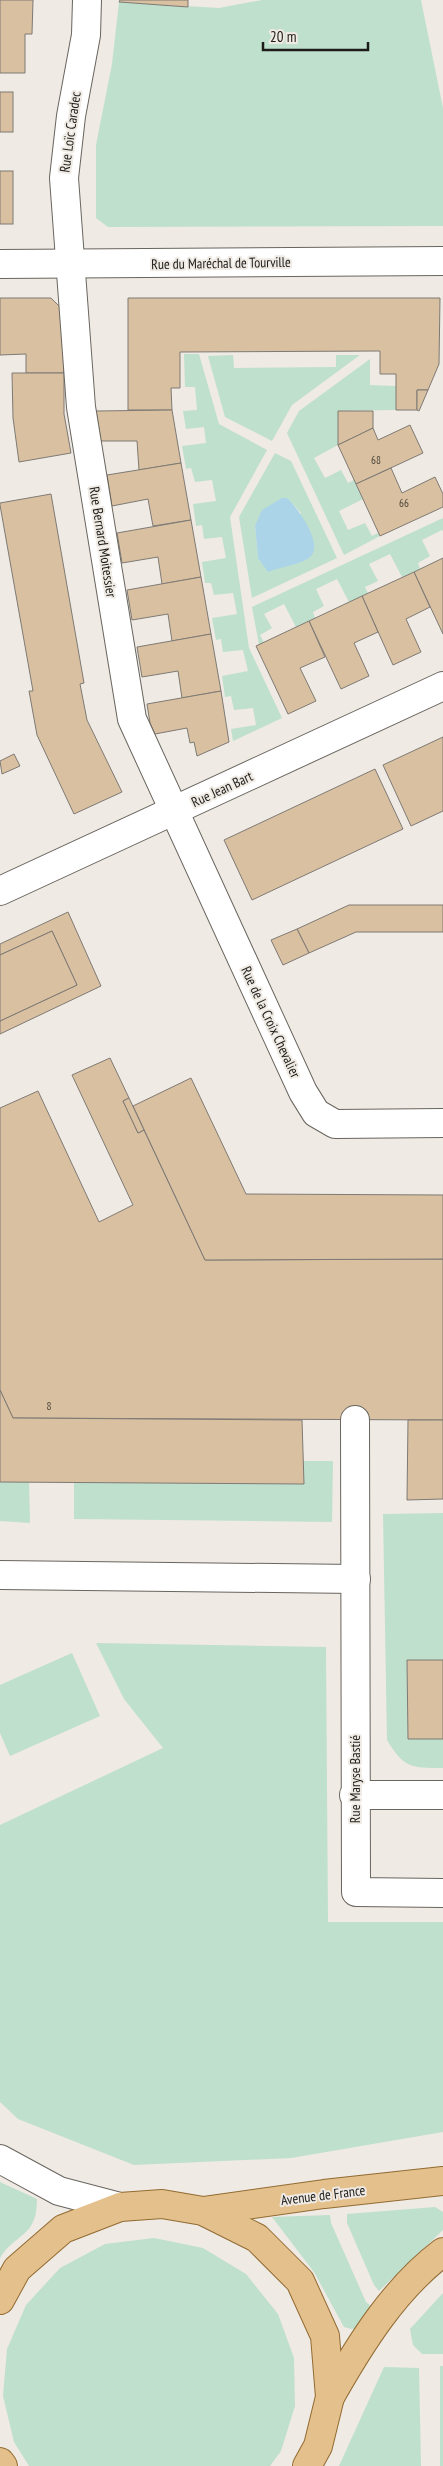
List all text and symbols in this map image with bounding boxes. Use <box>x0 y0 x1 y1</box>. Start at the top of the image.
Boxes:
scale bar <box>263 20 368 52</box>
text: 20 m <box>270 27 296 46</box>
street label: Rue Loïc Caradec <box>55 90 85 174</box>
street label: Rue du Maréchal de Tourville <box>151 253 291 273</box>
house number: 68 <box>371 453 381 467</box>
street label: Rue Bernard Moitessier <box>85 485 121 599</box>
house number: 66 <box>399 496 409 510</box>
street label: Rue Jean Bart <box>188 767 256 811</box>
street label: Rue de la Croix Chevalier <box>237 963 305 1081</box>
house number: 8 <box>47 1399 52 1413</box>
street label: Rue Maryse Bastié <box>346 1735 364 1823</box>
street label: Avenue de France <box>280 2181 367 2209</box>

